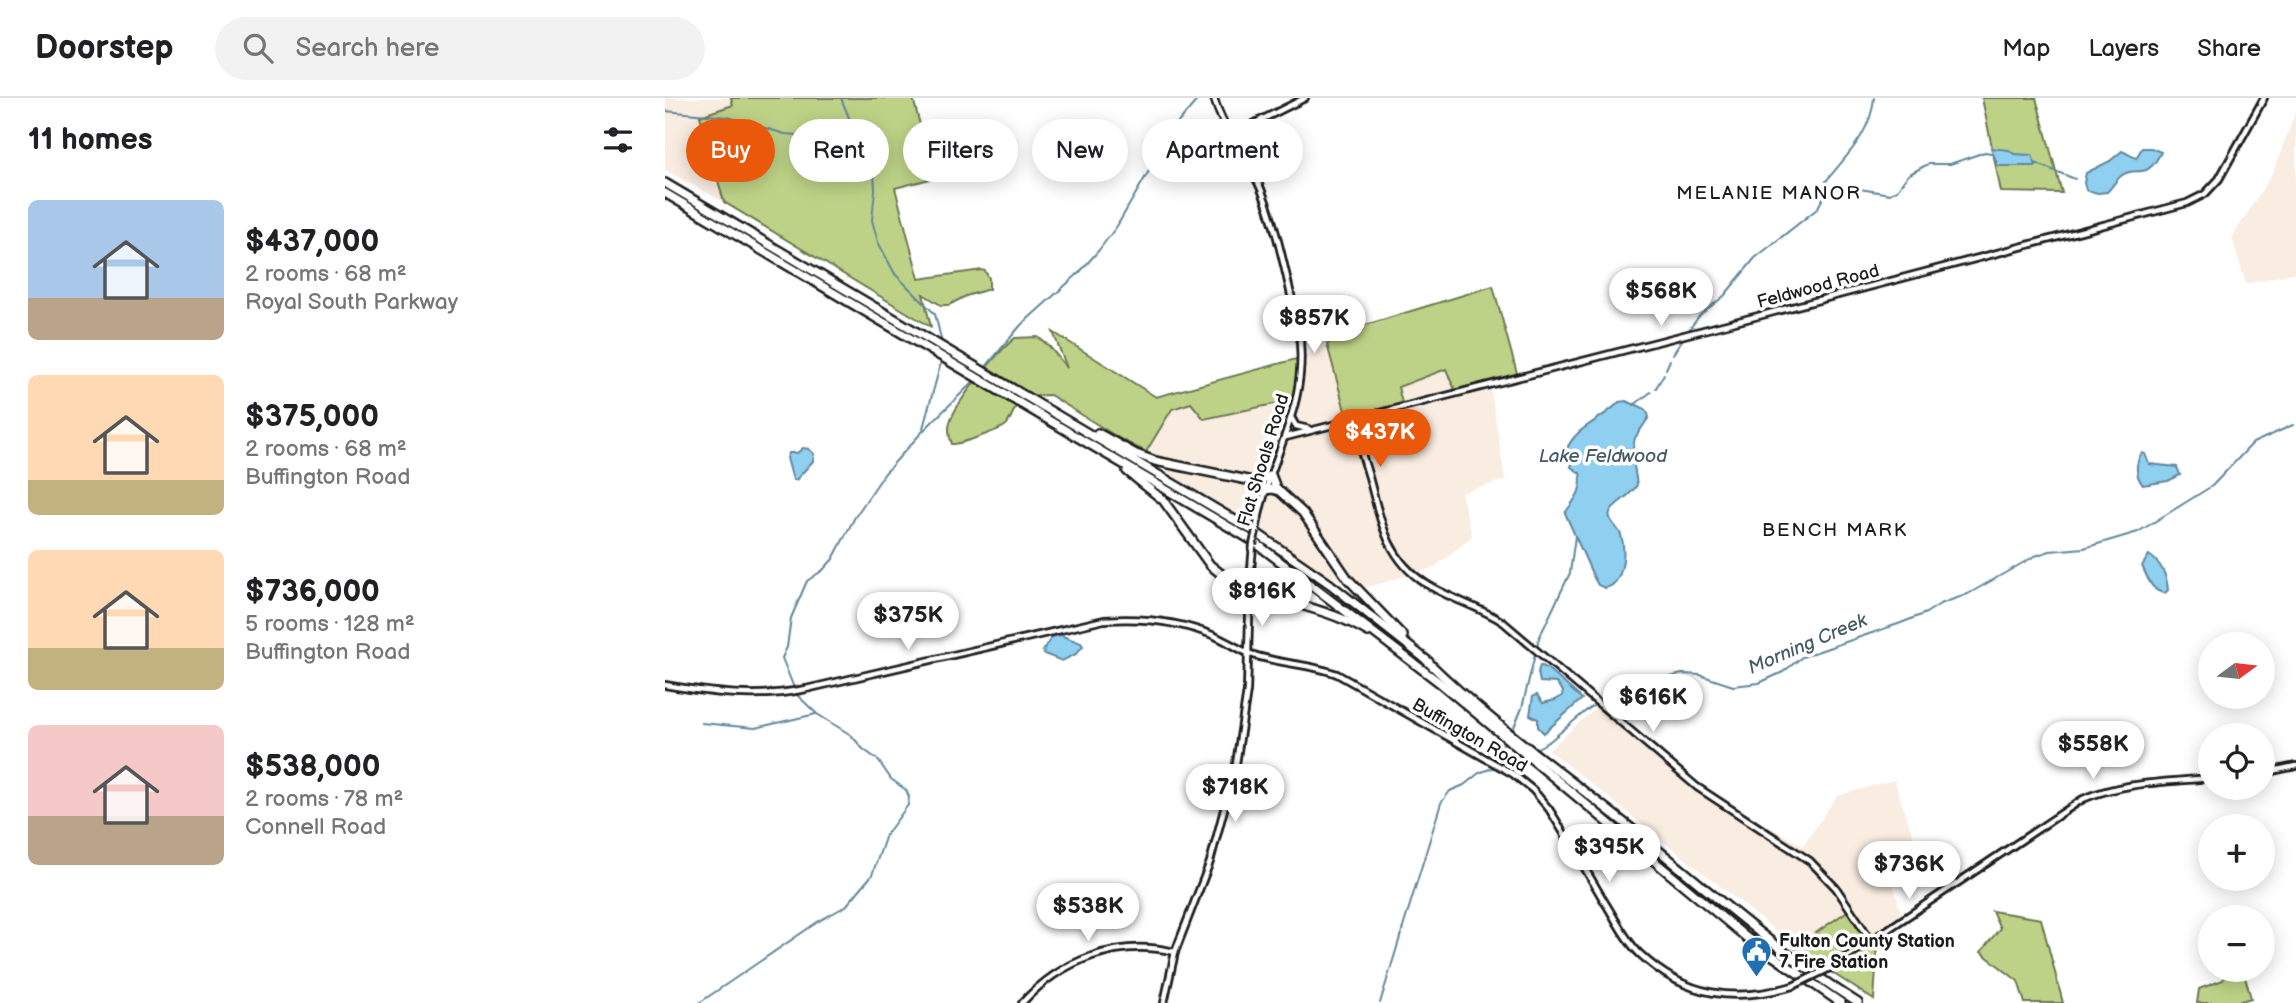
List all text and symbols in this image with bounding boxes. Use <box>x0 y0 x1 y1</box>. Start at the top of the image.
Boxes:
search box <box>215 17 705 80</box>
text: Doorstep <box>35 28 173 68</box>
icon: search <box>239 29 277 67</box>
text: Search here <box>295 33 439 64</box>
text: Map <box>2002 34 2050 63</box>
text: Layers <box>2088 34 2159 63</box>
text: Share <box>2197 34 2261 63</box>
chip: Buy <box>686 119 775 182</box>
chip: Rent <box>789 119 889 182</box>
chip: Filters <box>903 119 1018 182</box>
chip: New <box>1032 119 1128 182</box>
chip: Apartment <box>1142 119 1303 182</box>
icon: filters <box>599 121 637 159</box>
text: 11 homes <box>28 122 152 158</box>
district label: MELANIE MANOR <box>1676 182 1862 205</box>
text: $437,000 <box>245 224 379 260</box>
icon: home <box>84 228 168 312</box>
text: 2 rooms · 68 m² <box>245 260 407 288</box>
street label: Feldwood Road <box>1755 260 1881 313</box>
pin: $568K <box>1612 268 1710 328</box>
text: $568K <box>1625 277 1697 305</box>
text: Royal South Parkway <box>245 288 458 316</box>
pin: $857K <box>1265 296 1363 355</box>
text: $857K <box>1279 304 1349 332</box>
street label: Flat Shoals Road <box>1233 391 1294 529</box>
text: $375,000 <box>245 399 379 435</box>
icon: home <box>84 403 168 487</box>
pin: $437K <box>1331 410 1429 469</box>
text: $437K <box>1345 418 1415 446</box>
text: 2 rooms · 68 m² <box>245 435 407 463</box>
water label: Lake Feldwood <box>1539 445 1668 468</box>
text: Buffington Road <box>245 463 410 491</box>
district label: BENCH MARK <box>1762 519 1908 542</box>
pin: $816K <box>1213 568 1311 628</box>
text: $736,000 <box>245 574 380 610</box>
text: $816K <box>1228 577 1296 605</box>
icon: home <box>84 578 168 662</box>
pin: $375K <box>859 592 957 652</box>
text: $375K <box>873 601 943 629</box>
water label: Morning Creek <box>1744 609 1871 680</box>
text: 5 rooms · 128 m² <box>245 610 415 638</box>
north arrow <box>2198 632 2275 709</box>
map controls <box>2198 632 2275 982</box>
text: Buffington Road <box>245 638 410 666</box>
pin: $616K <box>1604 674 1702 734</box>
text: $616K <box>1619 683 1687 711</box>
street label: Buffington Road <box>1408 694 1531 777</box>
pin: $558K <box>2044 722 2142 781</box>
button: locate <box>2198 723 2275 800</box>
text: $558K <box>2057 730 2129 758</box>
text: $538,000 <box>245 749 380 785</box>
icon: home <box>84 753 168 837</box>
pin: $718K <box>1186 764 1284 824</box>
text: $718K <box>1202 773 1269 801</box>
text: 2 rooms · 78 m² <box>245 785 403 813</box>
text: Connell Road <box>245 813 386 841</box>
button: + <box>2198 814 2275 891</box>
pin: $395K <box>1560 824 1658 884</box>
text: $395K <box>1574 833 1644 861</box>
pin: $736K <box>1860 842 1958 901</box>
text: $736K <box>1874 850 1944 878</box>
pin: $538K <box>1039 884 1137 943</box>
text: $538K <box>1052 892 1124 920</box>
button: − <box>2198 905 2275 982</box>
place label: Fulton County Station 7 Fire Station <box>1779 931 1955 973</box>
public building icon: Fulton County Station 7 Fire Station <box>1739 934 1773 978</box>

